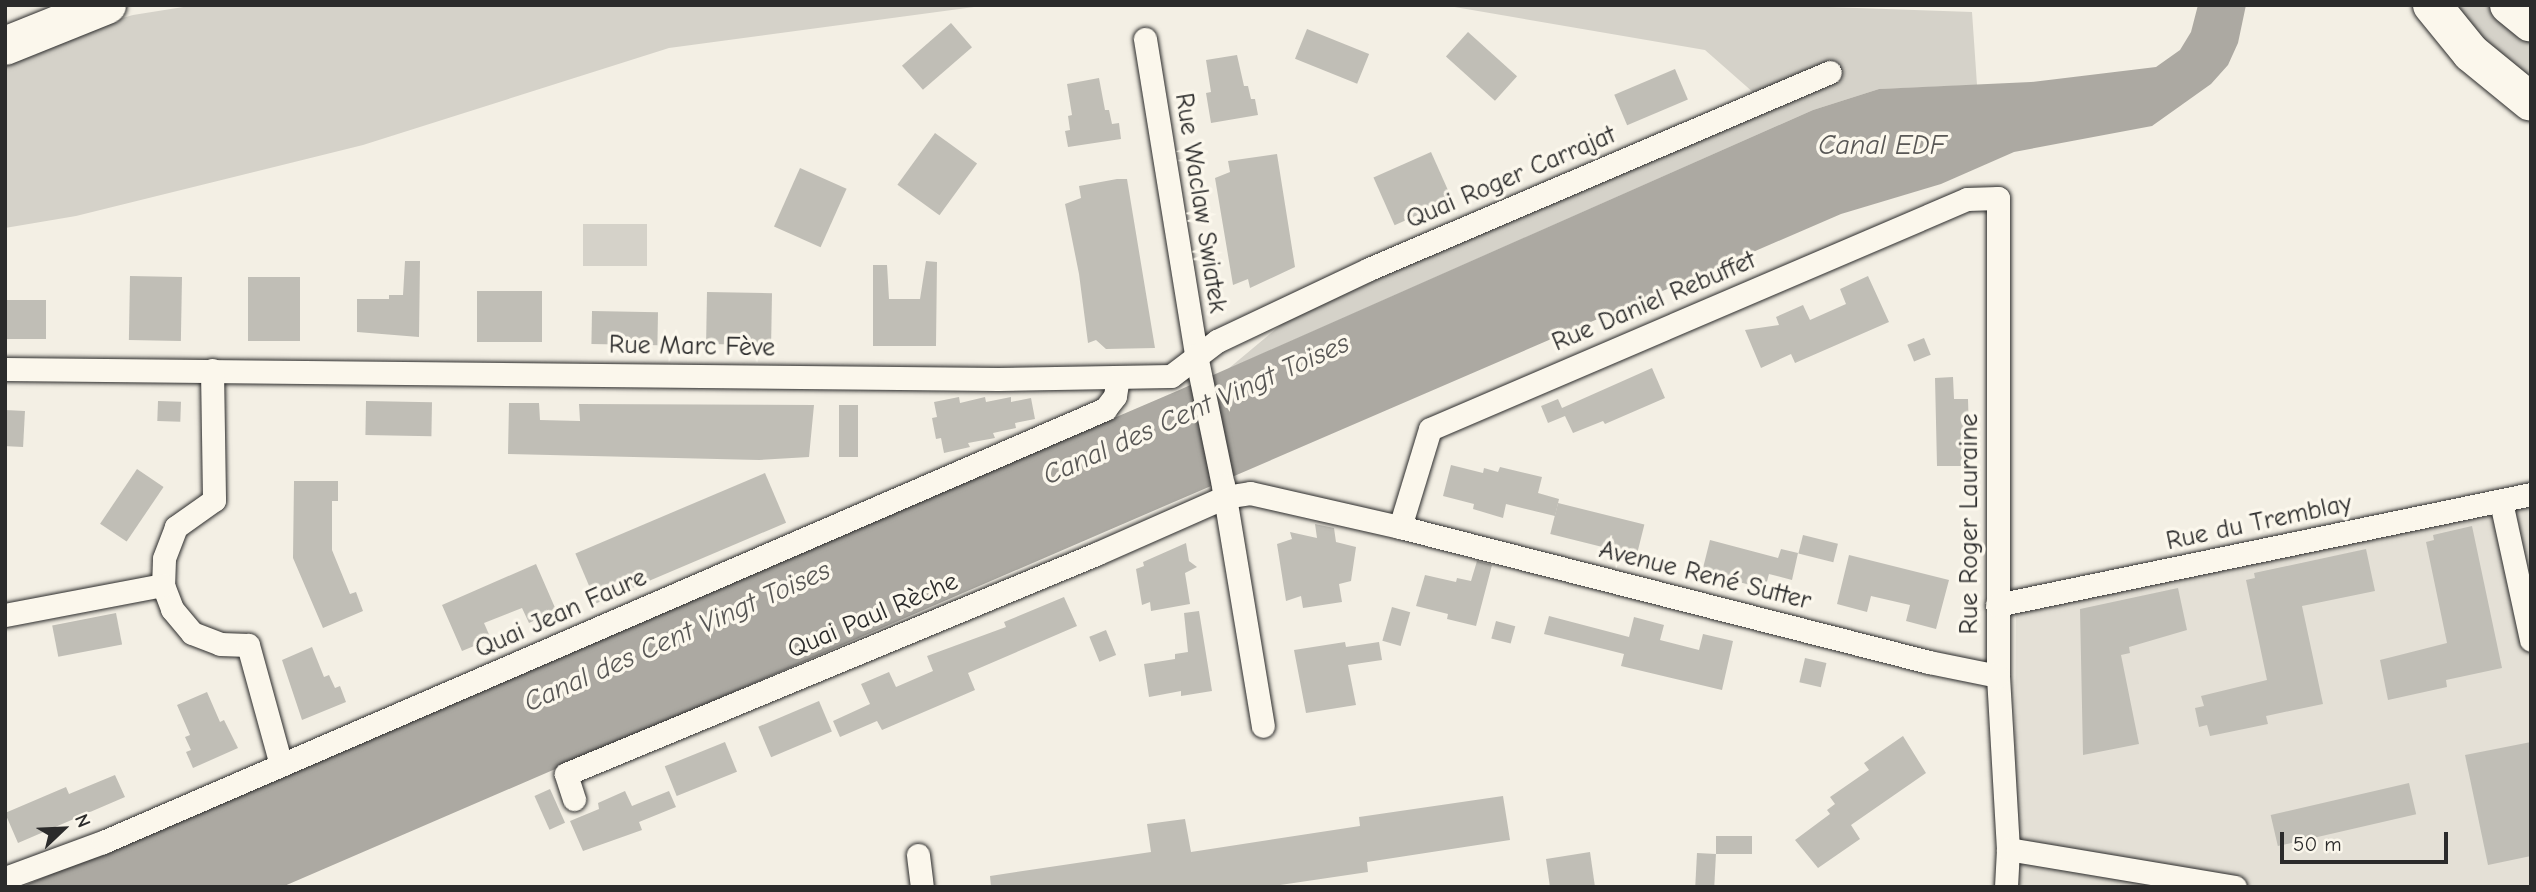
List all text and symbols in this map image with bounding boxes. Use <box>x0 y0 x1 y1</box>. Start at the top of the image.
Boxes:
street label: Rue Waclaw Swiatek <box>1167 91 1233 315</box>
street label: Quai Roger Carrajat <box>1402 120 1620 236</box>
water label: Canal EDF <box>1818 128 1946 162</box>
street label: Rue Daniel Rebuffet <box>1548 245 1760 359</box>
water label: Canal des Cent Vingt Toises <box>1038 326 1354 492</box>
street label: Rue Marc Fève <box>609 330 775 364</box>
street label: Rue Roger Lauraine <box>1954 413 1986 635</box>
street label: Rue du Tremblay <box>2163 488 2355 558</box>
street label: Avenue René Sutter <box>1596 535 1814 617</box>
water label: Canal des Cent Vingt Toises <box>519 553 835 719</box>
street label: Quai Jean Faure <box>471 562 651 666</box>
street label: Quai Paul Rèche <box>783 566 963 666</box>
north arrow <box>28 794 98 864</box>
text: N <box>70 811 95 831</box>
scale bar <box>2284 818 2452 862</box>
text: 50 m <box>2293 832 2342 856</box>

